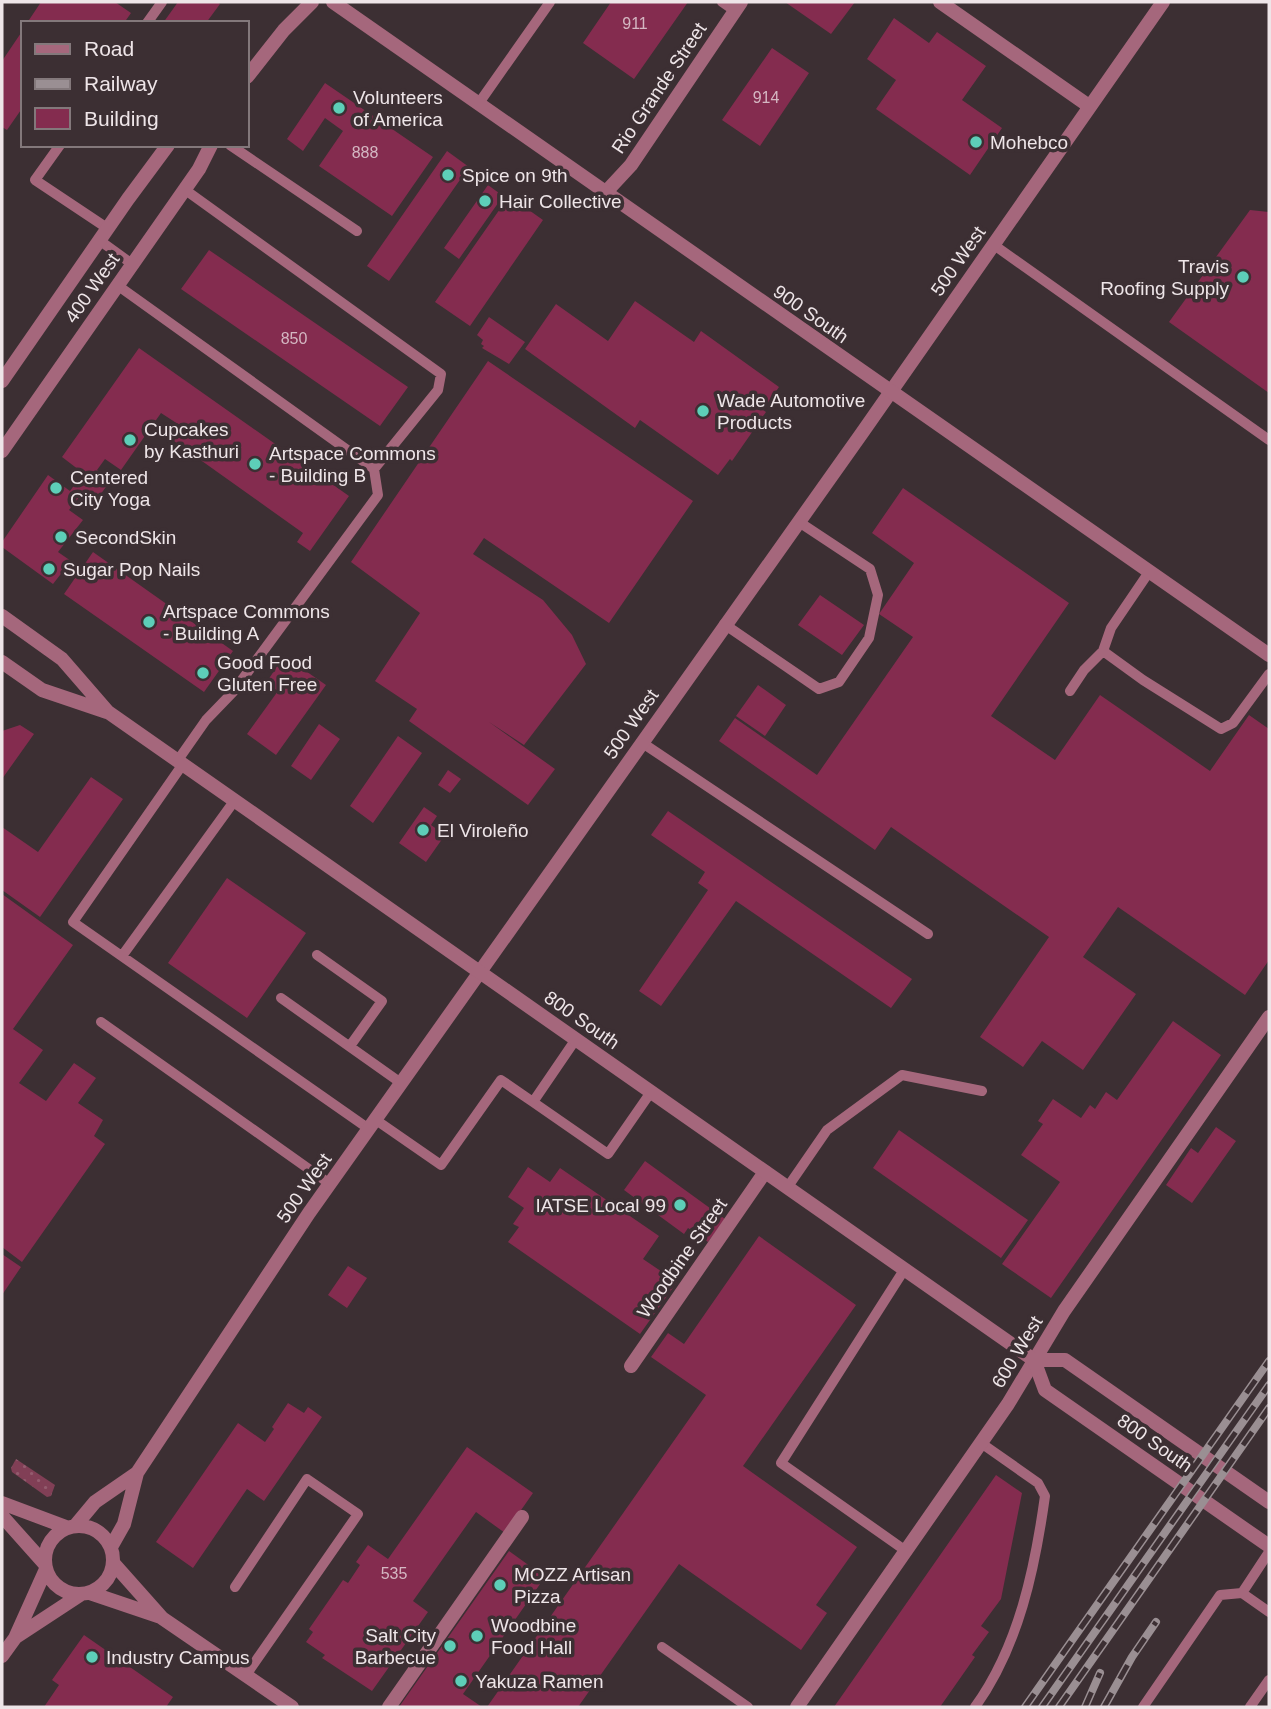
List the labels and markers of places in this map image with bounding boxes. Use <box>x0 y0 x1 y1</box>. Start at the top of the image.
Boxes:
place label: Volunteers of America <box>353 87 443 130</box>
marker: Volunteers of America <box>331 100 347 116</box>
place label: Mohebco <box>990 132 1068 153</box>
marker: Mohebco <box>968 134 984 150</box>
place label: Spice on 9th <box>462 165 568 186</box>
marker: Spice on 9th <box>440 167 456 183</box>
place label: Hair Collective <box>499 191 621 212</box>
marker: Hair Collective <box>477 193 493 209</box>
place label: Travis Roofing Supply <box>1100 256 1229 299</box>
marker: Travis Roofing Supply <box>1235 269 1251 285</box>
place label: Wade Automotive Products <box>717 390 865 433</box>
marker: Wade Automotive Products <box>695 403 711 419</box>
place label: Cupcakes by Kasthuri <box>144 419 239 462</box>
marker: Cupcakes by Kasthuri <box>122 432 138 448</box>
place label: Artspace Commons - Building B <box>269 443 436 486</box>
marker: Artspace Commons - Building B <box>247 456 263 472</box>
place label: Centered City Yoga <box>70 467 151 510</box>
marker: Centered City Yoga <box>48 480 64 496</box>
place label: SecondSkin <box>75 527 176 548</box>
marker: SecondSkin <box>53 529 69 545</box>
place label: Sugar Pop Nails <box>63 559 200 580</box>
marker: Sugar Pop Nails <box>41 561 57 577</box>
place label: Artspace Commons - Building A <box>163 601 330 644</box>
marker: Artspace Commons - Building A <box>141 614 157 630</box>
place label: Good Food Gluten Free <box>217 652 317 695</box>
marker: Good Food Gluten Free <box>195 665 211 681</box>
place label: El Viroleño <box>437 820 529 841</box>
marker: El Viroleño <box>415 822 431 838</box>
place label: IATSE Local 99 <box>535 1195 666 1216</box>
marker: IATSE Local 99 <box>672 1197 688 1213</box>
place label: MOZZ Artisan Pizza <box>514 1564 631 1607</box>
marker: MOZZ Artisan Pizza <box>492 1577 508 1593</box>
place label: Woodbine Food Hall <box>491 1615 576 1658</box>
place label: Salt City Barbecue <box>355 1625 436 1668</box>
marker: Woodbine Food Hall <box>469 1628 485 1644</box>
marker: Salt City Barbecue <box>442 1638 458 1654</box>
place label: Industry Campus <box>106 1647 250 1668</box>
marker: Industry Campus <box>84 1649 100 1665</box>
place label: Yakuza Ramen <box>475 1671 604 1692</box>
marker: Yakuza Ramen <box>453 1673 469 1689</box>

